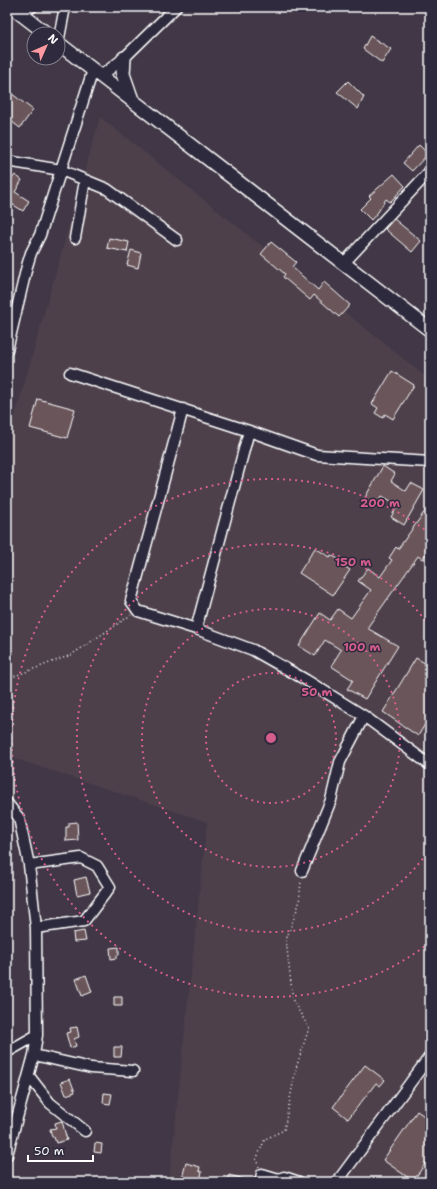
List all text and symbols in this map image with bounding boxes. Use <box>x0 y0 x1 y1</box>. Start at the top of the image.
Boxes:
north arrow <box>26 26 66 66</box>
text: N <box>44 31 61 48</box>
text: 200 m <box>360 495 400 511</box>
text: 150 m <box>335 554 371 570</box>
text: 100 m <box>344 639 381 655</box>
text: 50 m <box>302 684 333 700</box>
centre of rings <box>264 731 278 745</box>
scale bar <box>28 1137 93 1163</box>
text: 50 m <box>34 1143 64 1159</box>

